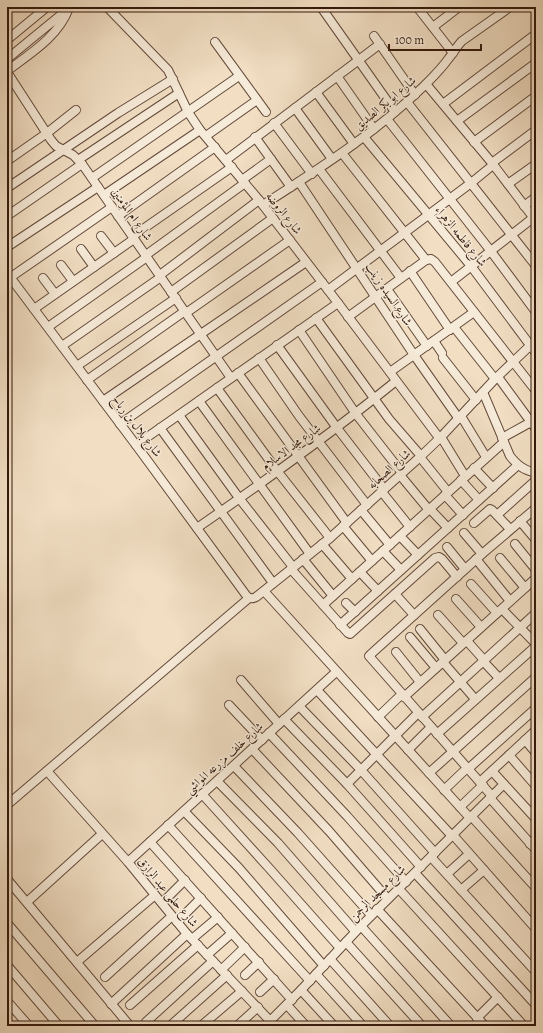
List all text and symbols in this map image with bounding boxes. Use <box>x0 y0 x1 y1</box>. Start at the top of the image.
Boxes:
scale bar <box>389 26 481 52</box>
text: 100 m <box>395 32 424 48</box>
street label: شارع ابو بكر الصديق <box>351 72 421 136</box>
street label: شارع ام المؤمنين <box>105 184 156 246</box>
street label: شارع الروضه <box>260 189 306 239</box>
street label: شارع فاطمه الزهراء <box>429 202 491 272</box>
street label: شارع السيده زينب <box>359 259 416 331</box>
street label: شارع بلال بن رباح <box>106 392 166 462</box>
street label: شارع مجد الاسلام <box>258 420 326 476</box>
street label: شارع الصحابه <box>364 445 416 495</box>
street label: شارع خلف مزرعه المواشي <box>181 718 269 800</box>
street label: شارع حلمى عبد الرازق <box>132 854 202 932</box>
street label: شارع مسجد الرحمن <box>345 861 411 927</box>

